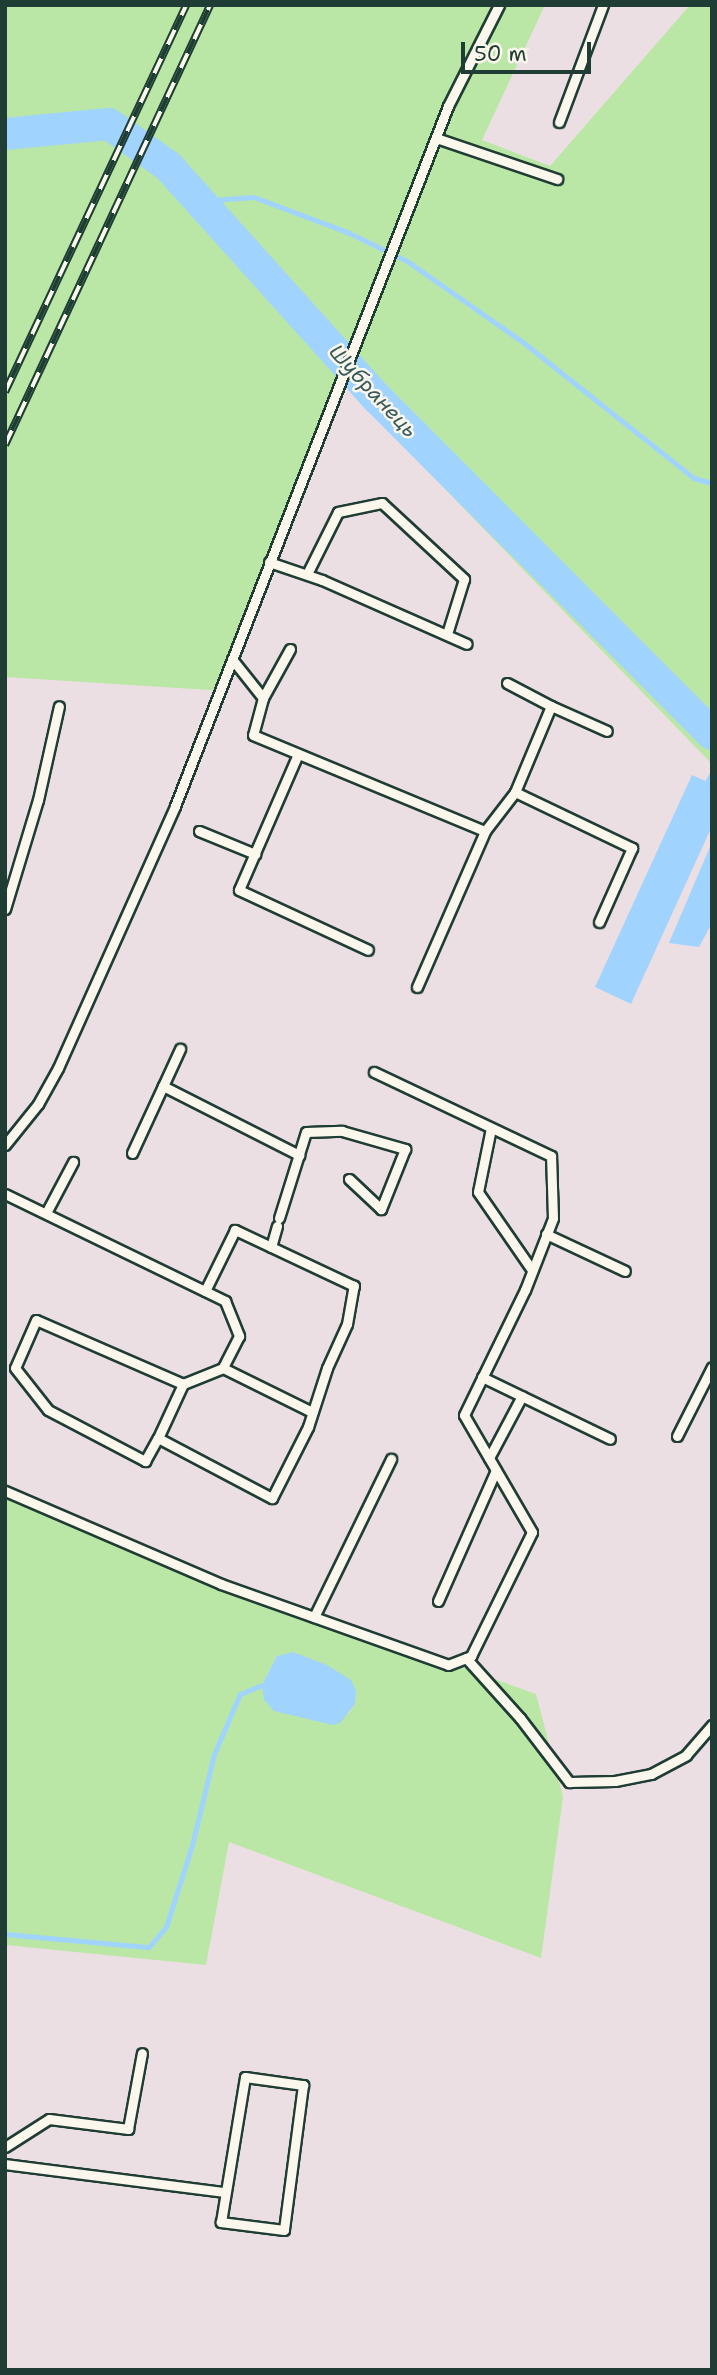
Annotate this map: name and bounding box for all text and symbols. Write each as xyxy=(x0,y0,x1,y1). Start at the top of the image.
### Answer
scale bar xyxy=(465,28,594,72)
text: 50 m xyxy=(474,40,527,68)
water label: Шубранець xyxy=(324,339,422,443)

